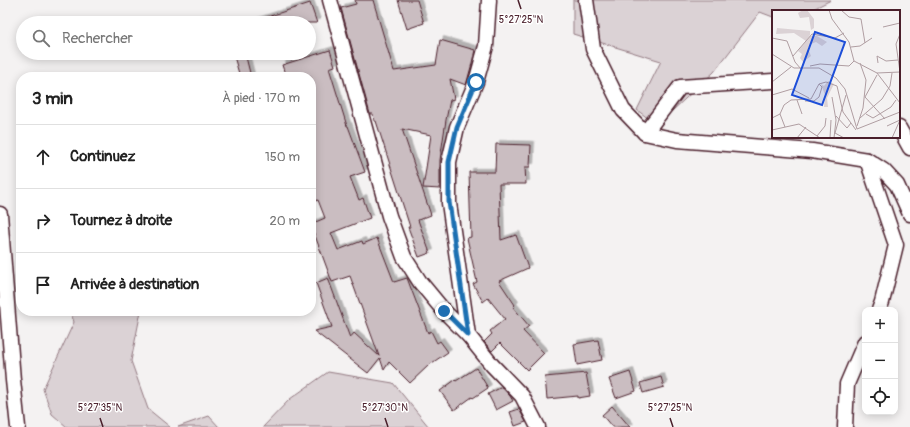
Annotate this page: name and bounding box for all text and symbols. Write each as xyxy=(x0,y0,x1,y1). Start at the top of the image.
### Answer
inset map xyxy=(772,10,900,138)
text: 5°27'25"N xyxy=(499,14,543,26)
search box xyxy=(16,16,316,60)
icon: search xyxy=(30,27,52,49)
text: Rechercher xyxy=(62,29,133,48)
route start xyxy=(467,73,485,91)
text: 3 min xyxy=(32,88,73,109)
text: À pied · 170 m xyxy=(222,90,300,106)
icon: ahead xyxy=(32,146,54,168)
text: Continuez xyxy=(70,147,135,166)
text: 150 m xyxy=(265,149,300,165)
icon: right xyxy=(32,210,54,232)
text: Tournez à droite xyxy=(70,211,172,230)
text: 20 m xyxy=(269,213,300,229)
icon: arrive xyxy=(32,274,54,296)
text: Arrivée à destination xyxy=(70,275,199,294)
route end xyxy=(435,302,453,320)
map controls xyxy=(862,307,898,415)
button: + xyxy=(862,307,898,343)
button: − xyxy=(862,343,898,379)
button: locate xyxy=(862,379,898,415)
text: 5°27'35"N xyxy=(78,402,122,414)
text: 5°27'30"N xyxy=(362,402,408,414)
text: 5°27'25"N xyxy=(648,402,692,414)

